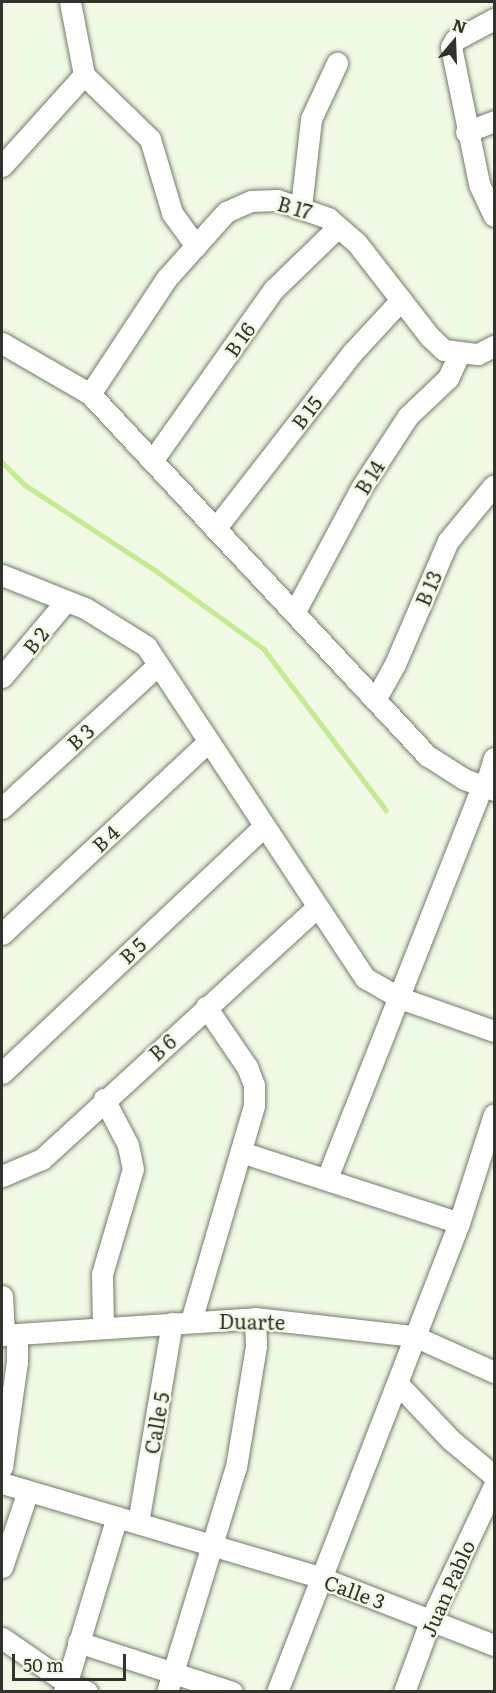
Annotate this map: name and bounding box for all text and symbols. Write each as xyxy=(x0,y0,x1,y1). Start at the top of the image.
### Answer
text: N xyxy=(450,11,470,39)
north arrow xyxy=(424,12,484,72)
street label: B 17 xyxy=(275,191,315,223)
street label: B 16 xyxy=(219,317,259,361)
street label: B 15 xyxy=(286,391,326,433)
street label: B 14 xyxy=(349,456,389,498)
street label: B 13 xyxy=(410,567,446,609)
street label: B 2 xyxy=(17,622,53,658)
street label: B 3 xyxy=(62,718,98,754)
street label: B 4 xyxy=(86,820,124,856)
street label: B 5 xyxy=(114,932,150,968)
street label: B 6 xyxy=(144,1029,180,1065)
street label: Duarte xyxy=(219,1308,285,1334)
street label: Calle 5 xyxy=(139,1390,173,1456)
street label: Juan Pablo xyxy=(415,1536,479,1640)
street label: Calle 3 xyxy=(321,1569,389,1613)
scale bar xyxy=(15,1642,129,1680)
text: 50 m xyxy=(23,1651,64,1678)

